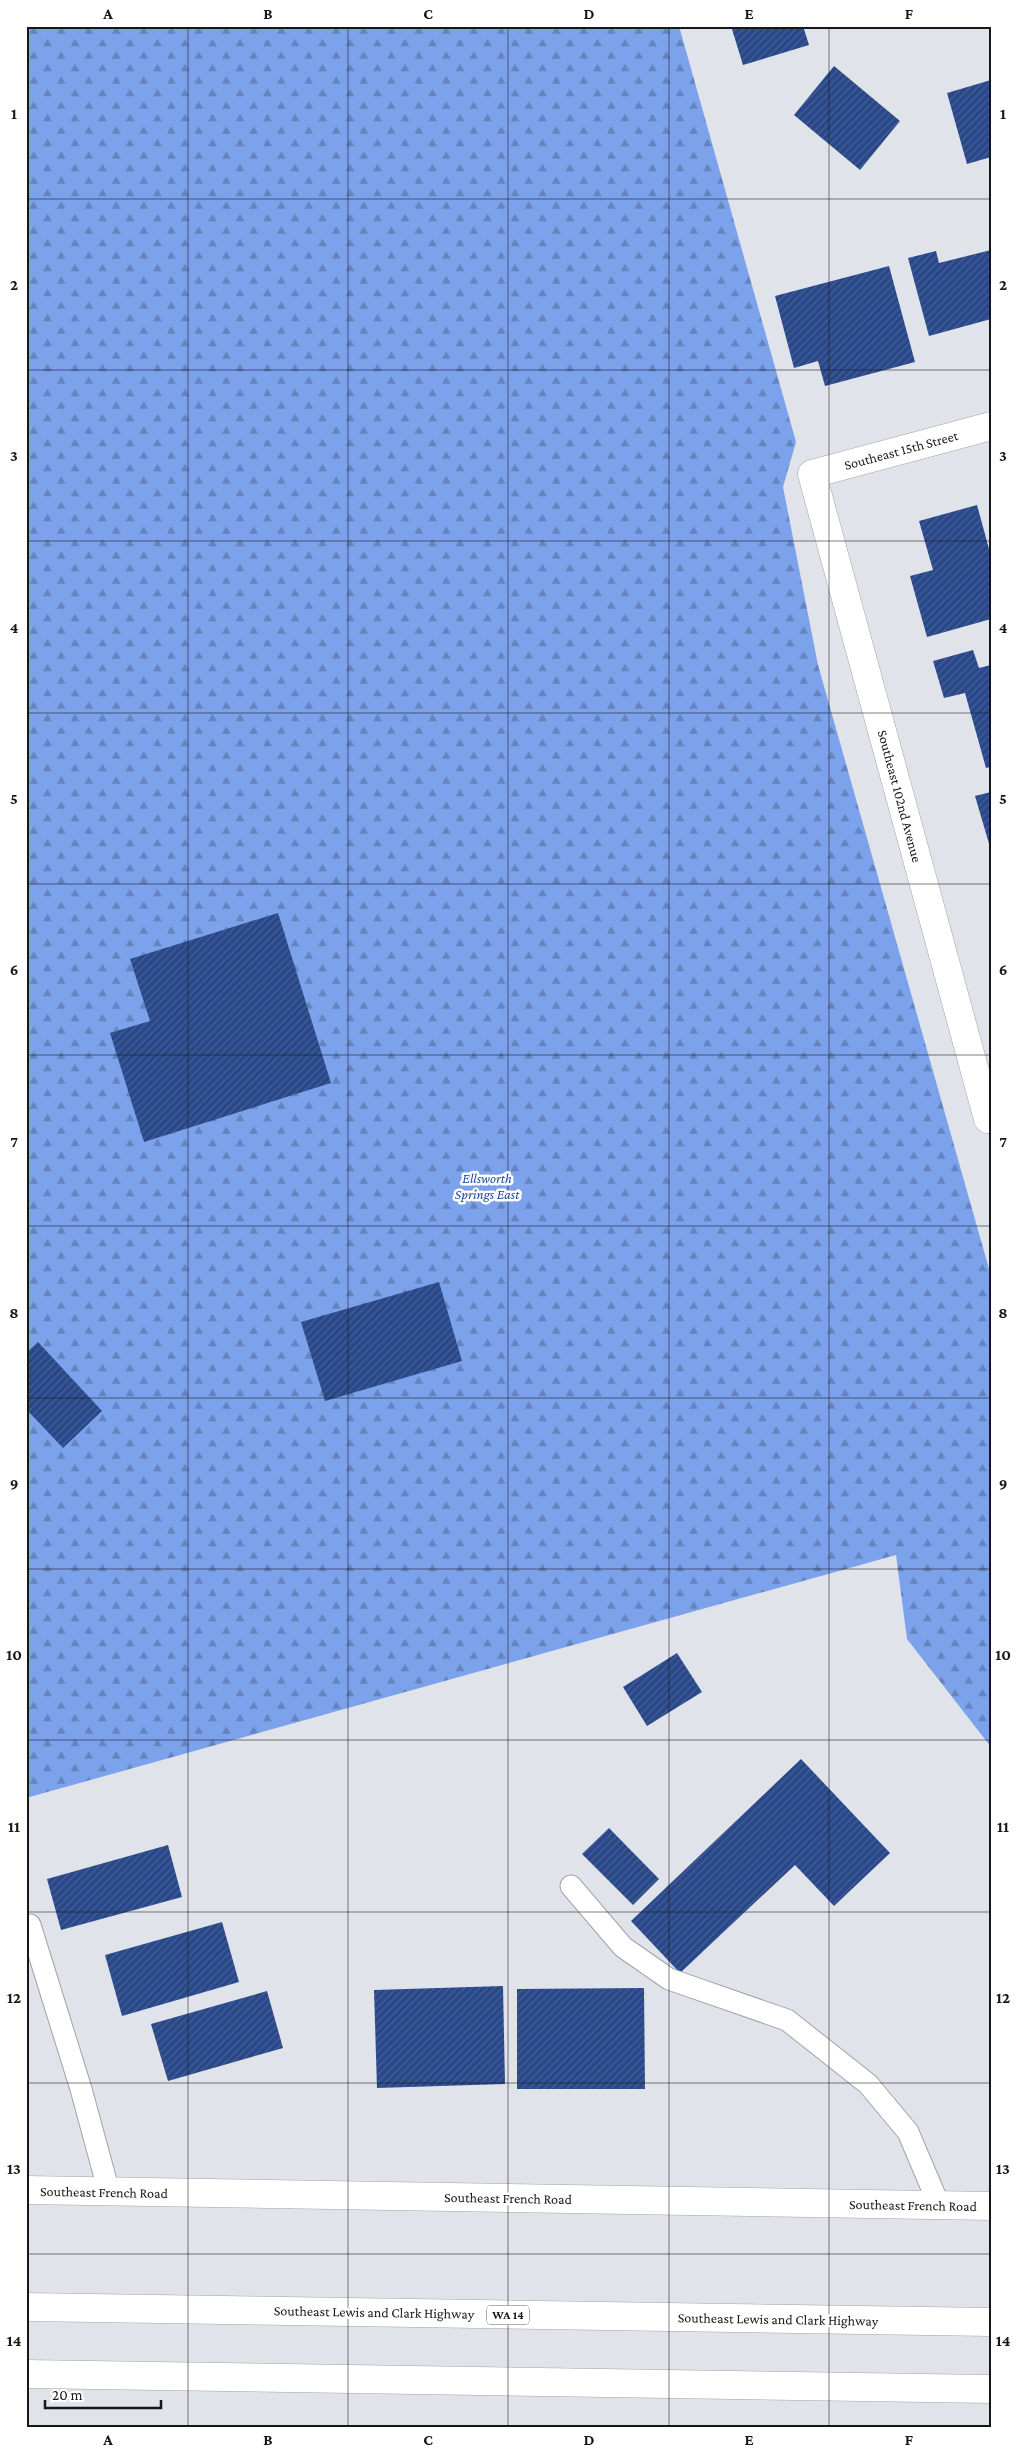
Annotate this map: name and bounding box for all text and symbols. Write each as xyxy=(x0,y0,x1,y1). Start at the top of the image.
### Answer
text: A xyxy=(102,5,113,22)
text: B xyxy=(263,5,273,22)
text: C xyxy=(423,5,433,22)
text: D xyxy=(583,5,595,22)
text: E xyxy=(744,5,754,22)
text: F xyxy=(905,5,914,22)
text: 1 xyxy=(11,105,17,122)
text: 1 xyxy=(1000,105,1006,122)
text: 2 xyxy=(10,276,18,293)
text: 2 xyxy=(999,276,1007,293)
street label: Southeast 15th Street xyxy=(842,427,960,473)
text: 3 xyxy=(10,447,18,464)
text: 3 xyxy=(999,447,1007,464)
text: 4 xyxy=(10,619,19,636)
text: 4 xyxy=(999,619,1008,636)
street label: Southeast 102nd Avenue xyxy=(875,728,925,864)
text: 5 xyxy=(10,790,18,807)
text: 5 xyxy=(999,790,1007,807)
text: 6 xyxy=(10,961,18,978)
text: 6 xyxy=(999,961,1007,978)
text: 7 xyxy=(10,1133,18,1150)
text: 7 xyxy=(999,1133,1007,1150)
park label: Ellsworth Springs East xyxy=(455,1170,520,1202)
text: 8 xyxy=(9,1304,19,1321)
text: 8 xyxy=(998,1304,1008,1321)
text: 9 xyxy=(10,1475,18,1492)
text: 9 xyxy=(999,1475,1007,1492)
text: 10 xyxy=(6,1646,22,1663)
text: 10 xyxy=(995,1646,1011,1663)
text: 11 xyxy=(8,1818,20,1835)
text: 11 xyxy=(997,1818,1009,1835)
text: 12 xyxy=(7,1989,21,2006)
text: 12 xyxy=(996,1989,1010,2006)
text: 13 xyxy=(7,2160,21,2177)
text: 13 xyxy=(996,2160,1010,2177)
street label: Southeast French Road xyxy=(40,2183,169,2201)
street label: Southeast French Road xyxy=(444,2189,573,2207)
street label: Southeast French Road xyxy=(849,2196,978,2214)
street label: Southeast Lewis and Clark Highway xyxy=(274,2302,475,2322)
road number: WA 14 xyxy=(487,2306,529,2324)
street label: Southeast Lewis and Clark Highway xyxy=(678,2309,879,2329)
text: 14 xyxy=(7,2332,22,2349)
text: 14 xyxy=(996,2332,1011,2349)
scale bar xyxy=(45,2378,161,2410)
text: 20 m xyxy=(52,2387,83,2403)
text: A xyxy=(102,2431,113,2448)
text: B xyxy=(263,2431,273,2448)
text: C xyxy=(423,2431,433,2448)
text: D xyxy=(583,2431,595,2448)
text: E xyxy=(744,2431,754,2448)
text: F xyxy=(905,2431,914,2448)

